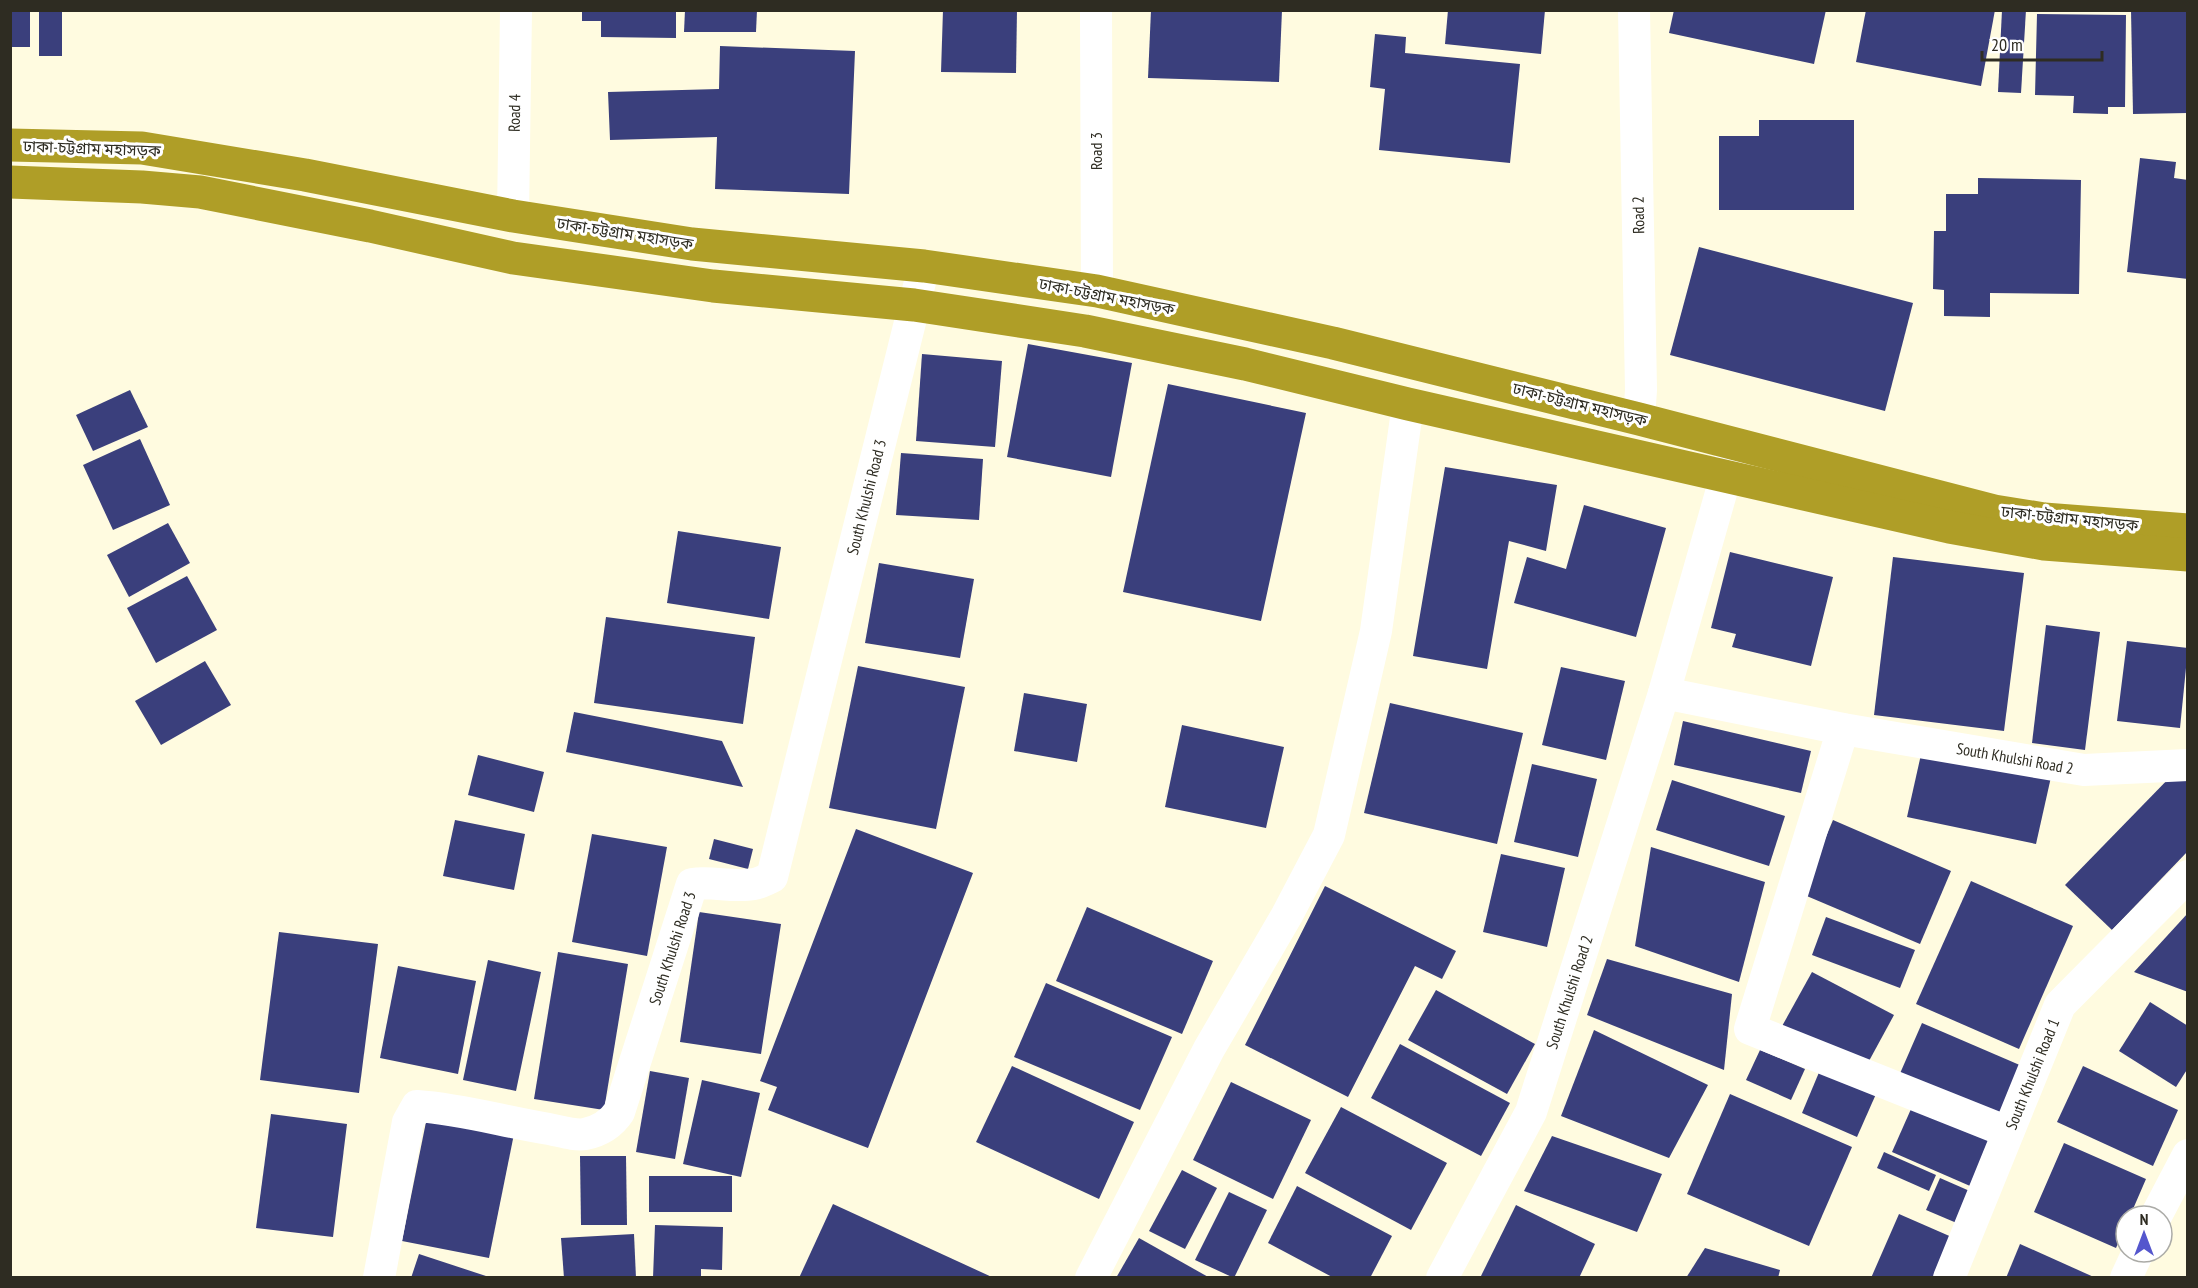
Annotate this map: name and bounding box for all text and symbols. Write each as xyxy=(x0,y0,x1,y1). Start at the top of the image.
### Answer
scale bar xyxy=(1982,24,2102,62)
text: 20 m xyxy=(1991,33,2023,56)
street label: Road 4 xyxy=(504,94,524,132)
street label: Road 3 xyxy=(1086,132,1106,170)
street label: ঢাকা-চট্টগ্রাম মহাসড়ক xyxy=(22,136,162,160)
street label: Road 2 xyxy=(1628,196,1648,234)
street label: ঢাকা-চট্টগ্রাম মহাসড়ক xyxy=(554,212,696,254)
street label: ঢাকা-চট্টগ্রাম মহাসড়ক xyxy=(1036,273,1178,319)
street label: ঢাকা-চট্টগ্রাম মহাসড়ক xyxy=(1510,377,1650,431)
street label: South Khulshi Road 3 xyxy=(842,437,890,557)
street label: ঢাকা-চট্টগ্রাম মহাসড়ক xyxy=(1999,501,2141,535)
street label: South Khulshi Road 2 xyxy=(1955,738,2075,778)
street label: South Khulshi Road 3 xyxy=(644,889,700,1007)
street label: South Khulshi Road 2 xyxy=(1541,933,1597,1051)
street label: South Khulshi Road 1 xyxy=(2001,1015,2063,1133)
north arrow xyxy=(2114,1204,2174,1264)
text: N xyxy=(2140,1209,2148,1229)

